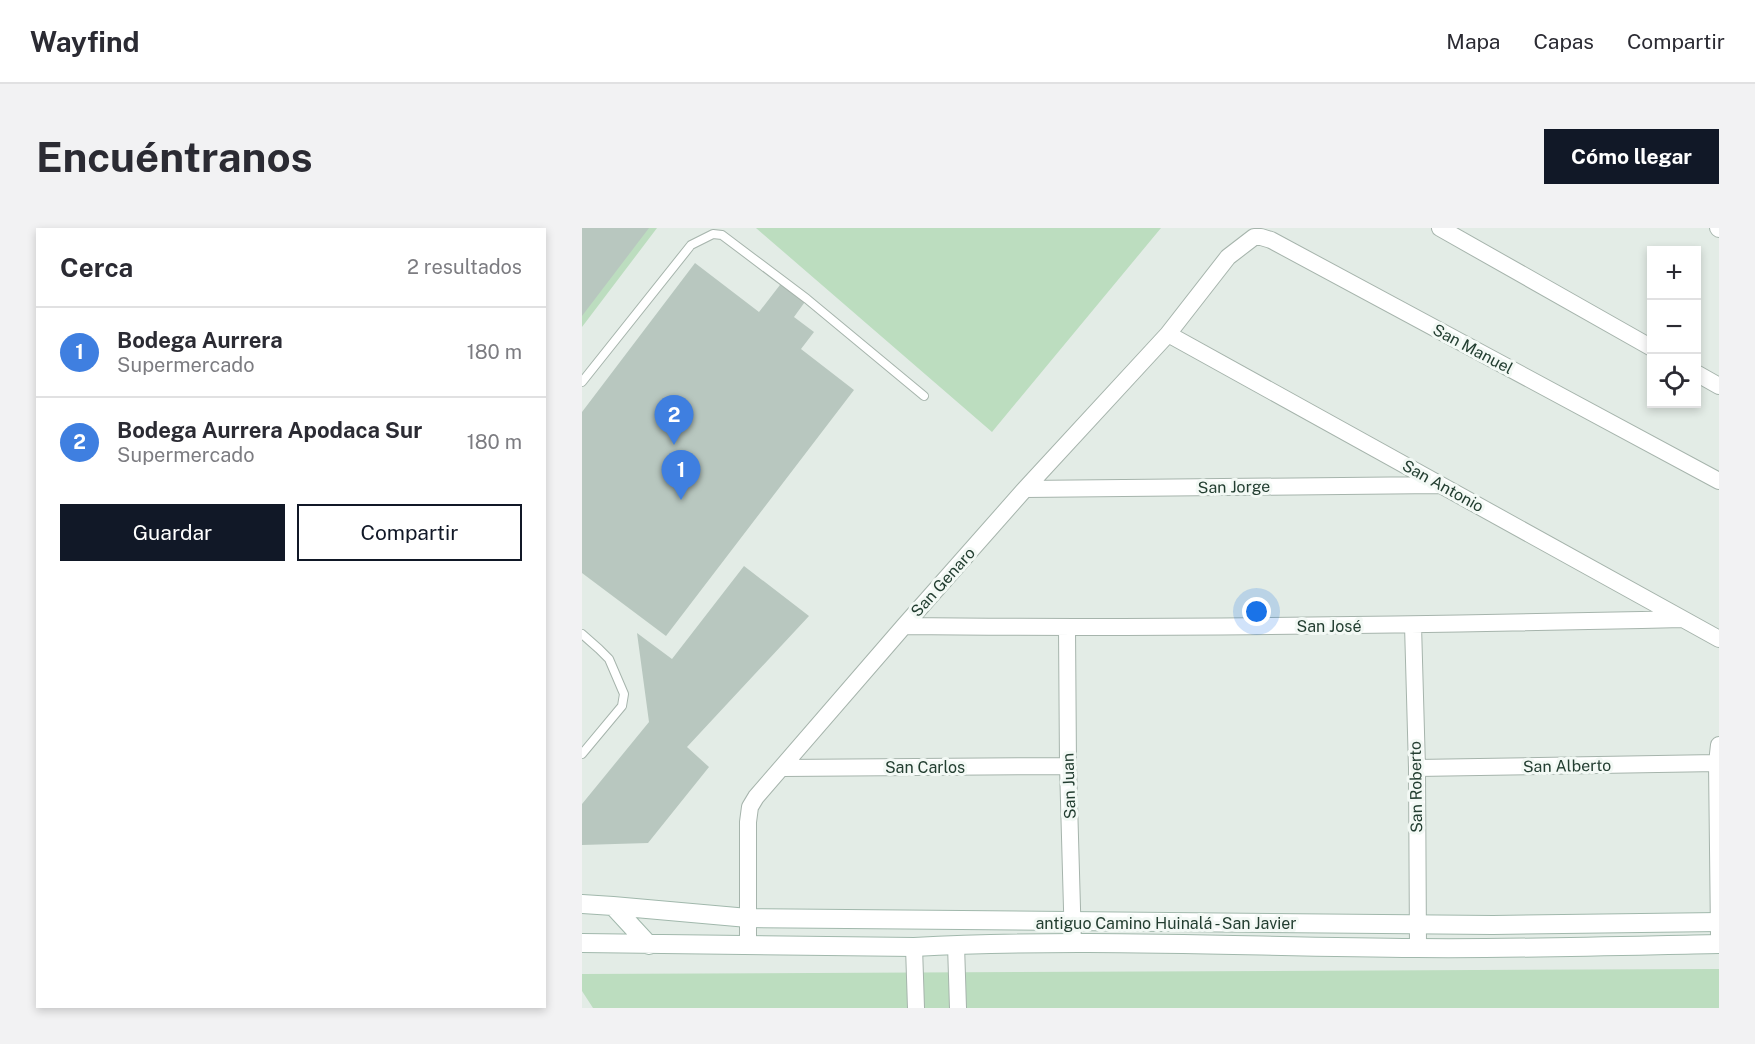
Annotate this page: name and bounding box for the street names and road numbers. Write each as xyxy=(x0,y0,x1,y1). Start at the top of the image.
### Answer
street label: San Manuel xyxy=(1430,320,1516,378)
street label: San Antonio xyxy=(1399,456,1487,516)
street label: San Jorge xyxy=(1198,477,1270,497)
street label: San Genaro xyxy=(907,543,979,621)
street label: San José xyxy=(1296,617,1362,636)
street label: San Roberto xyxy=(1406,741,1426,833)
street label: San Juan xyxy=(1058,753,1080,819)
street label: San Alberto xyxy=(1523,756,1611,776)
street label: San Carlos xyxy=(885,758,965,777)
street label: antiguo Camino Huinalá - San Javier xyxy=(1035,914,1297,933)

